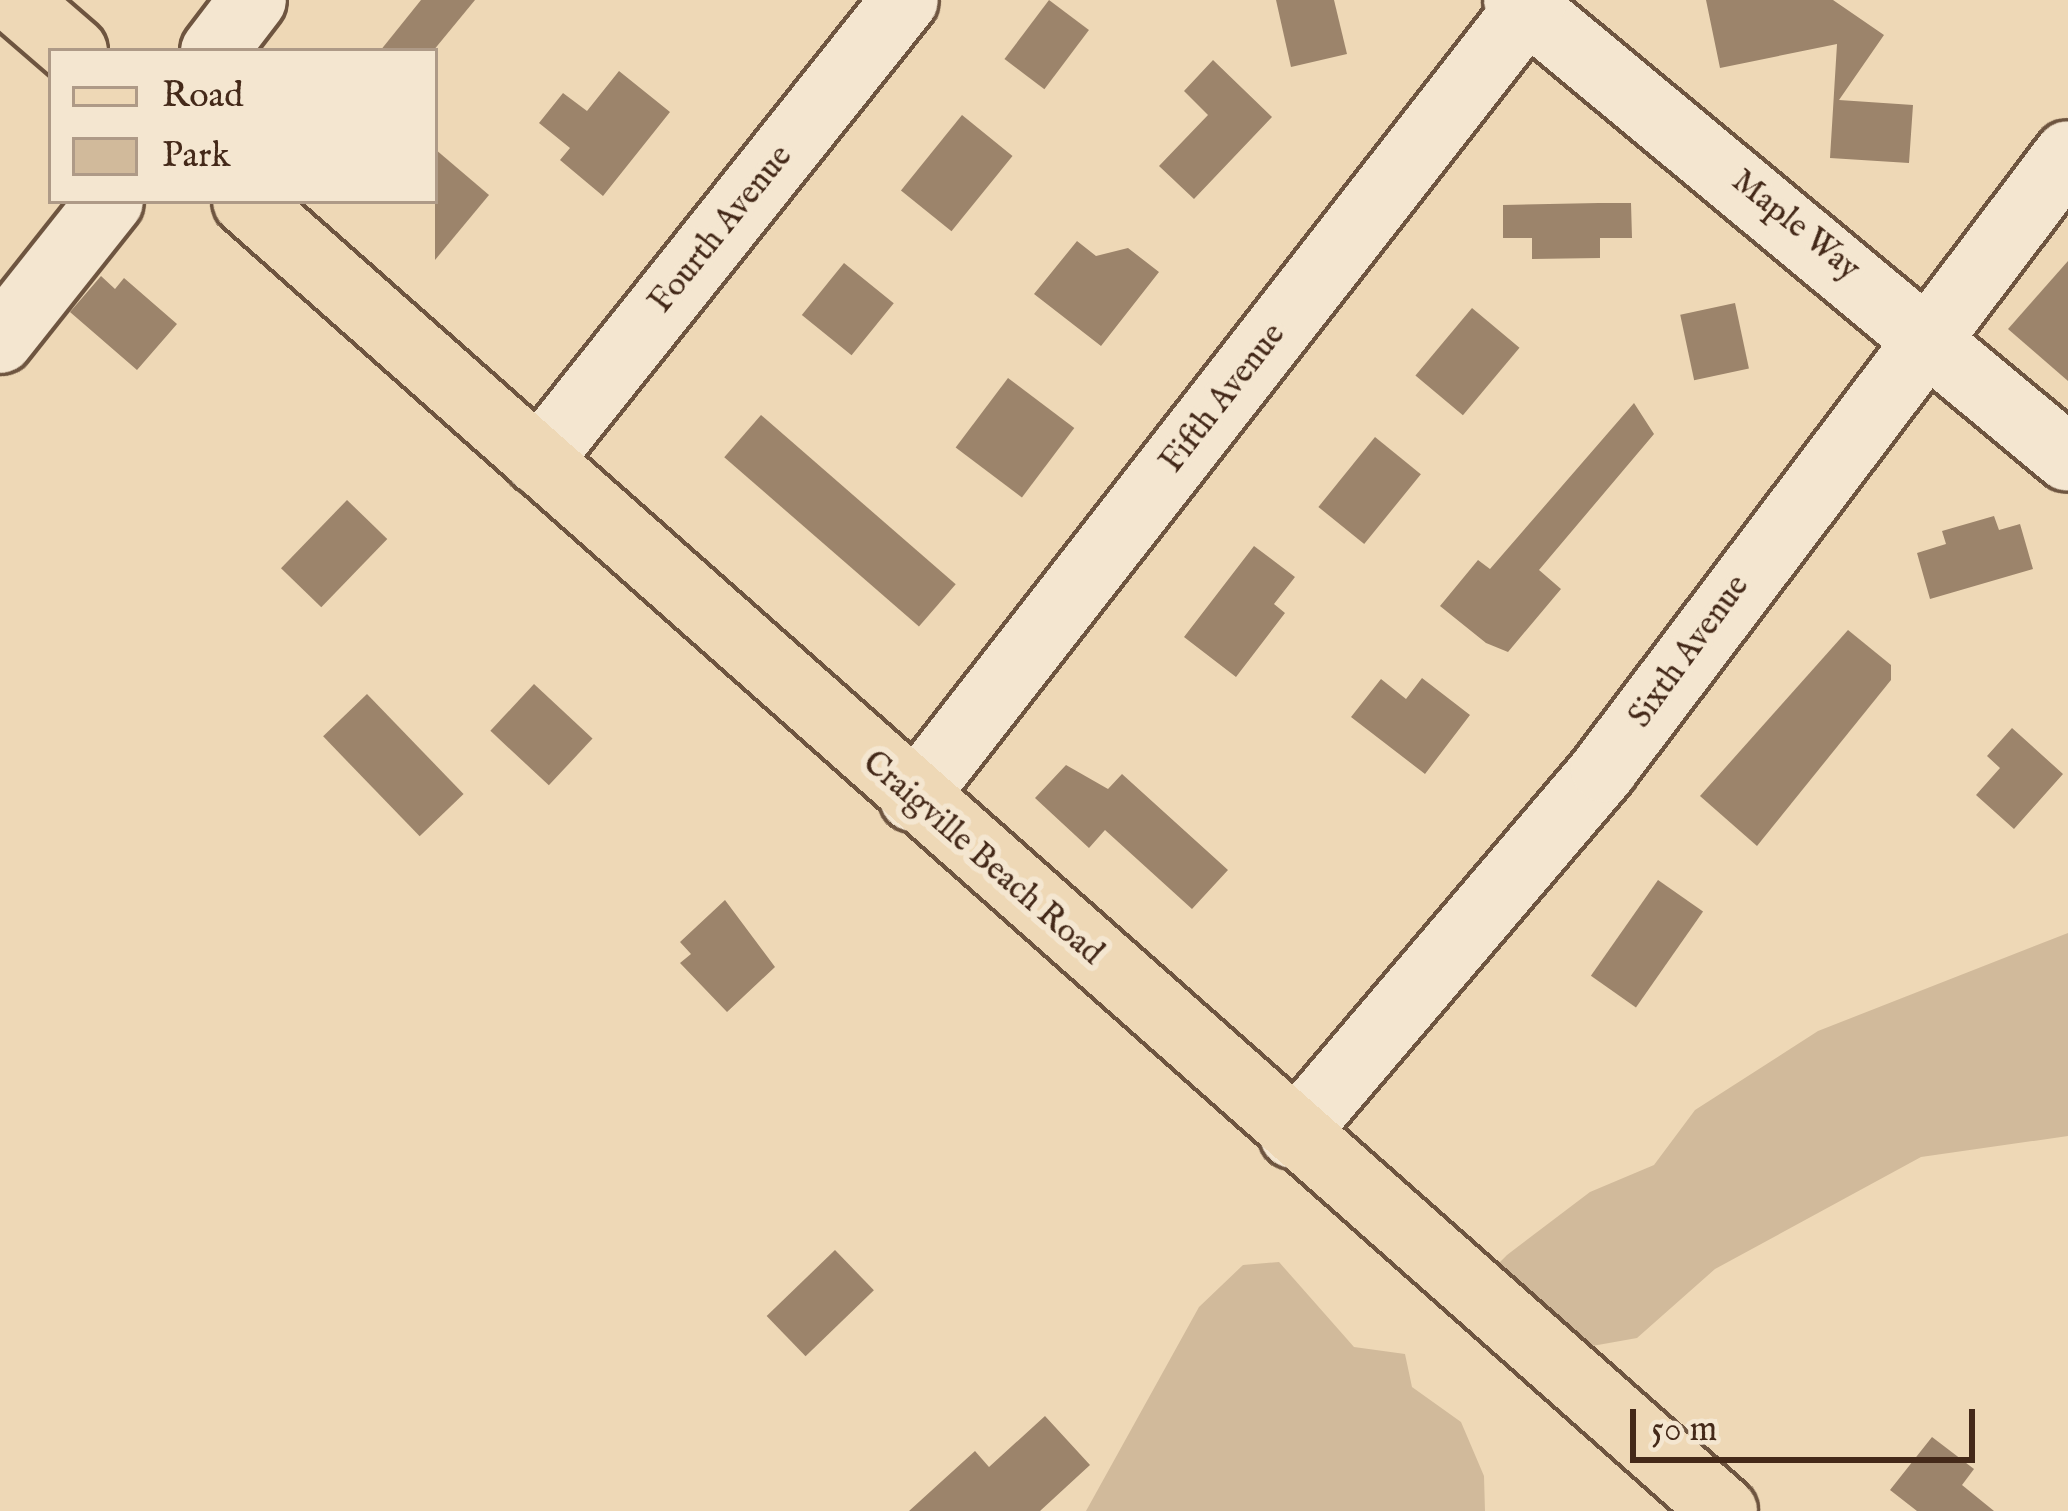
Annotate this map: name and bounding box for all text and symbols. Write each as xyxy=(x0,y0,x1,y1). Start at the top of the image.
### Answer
legend xyxy=(48,48,438,204)
text: Road xyxy=(162,73,243,119)
text: Park xyxy=(162,133,230,179)
street label: Fourth Avenue xyxy=(642,138,802,322)
street label: Maple Way xyxy=(1723,162,1867,290)
street label: Fifth Avenue xyxy=(1153,316,1295,482)
street label: Sixth Avenue xyxy=(1621,568,1759,736)
street label: Craigville Beach Road xyxy=(854,744,1110,974)
scale bar xyxy=(1636,1385,1981,1459)
text: 50 m xyxy=(1651,1407,1717,1453)

